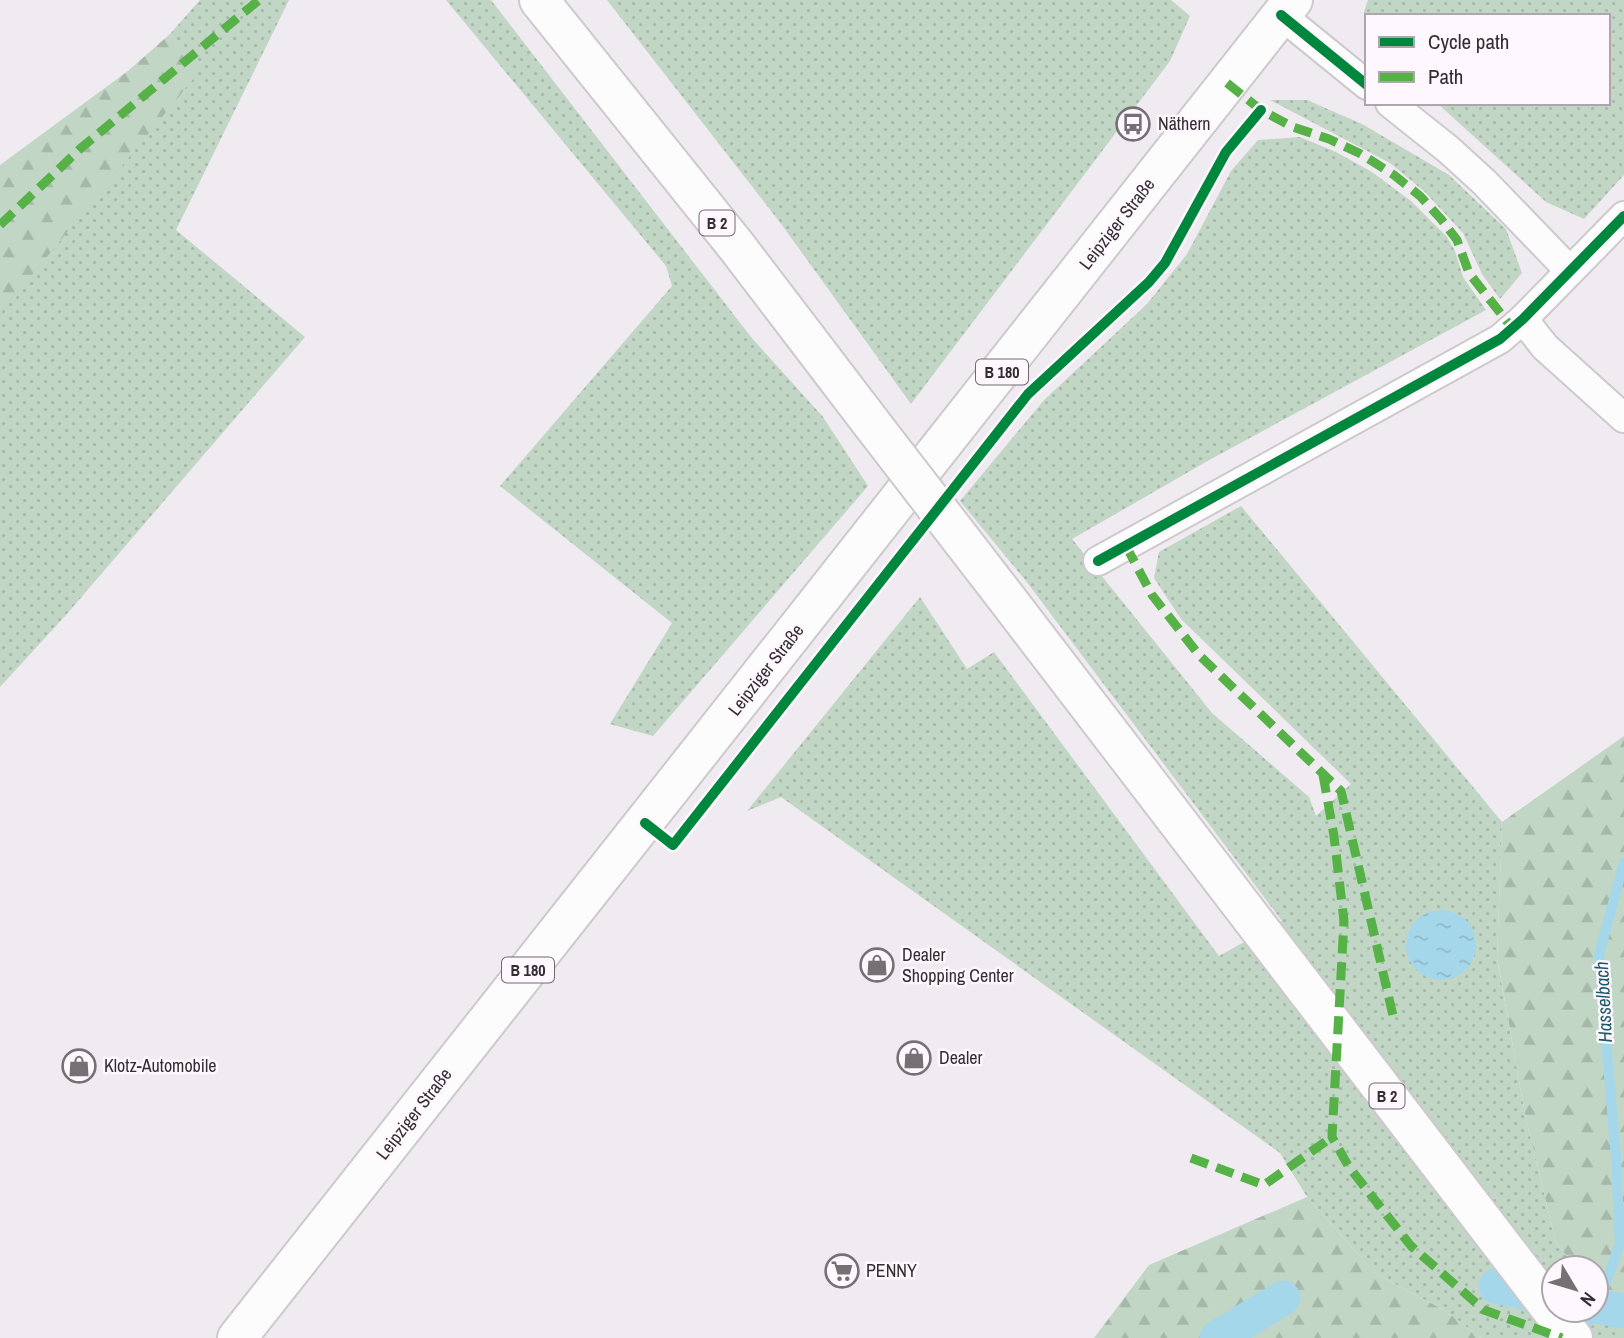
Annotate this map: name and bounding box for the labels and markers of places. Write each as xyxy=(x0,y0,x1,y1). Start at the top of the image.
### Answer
bus stop icon: Näthern xyxy=(1114,105,1152,143)
place label: Näthern xyxy=(1158,111,1211,136)
place label: Dealer Shopping Center xyxy=(902,942,1014,988)
shop icon: Dealer Shopping Center xyxy=(858,946,896,984)
shop icon: Dealer xyxy=(895,1039,933,1077)
place label: Dealer xyxy=(939,1045,983,1070)
shop icon: Klotz-Automobile xyxy=(60,1047,98,1085)
place label: Klotz-Automobile xyxy=(104,1053,216,1078)
supermarket icon: PENNY xyxy=(823,1252,861,1290)
place label: PENNY xyxy=(866,1258,917,1283)

